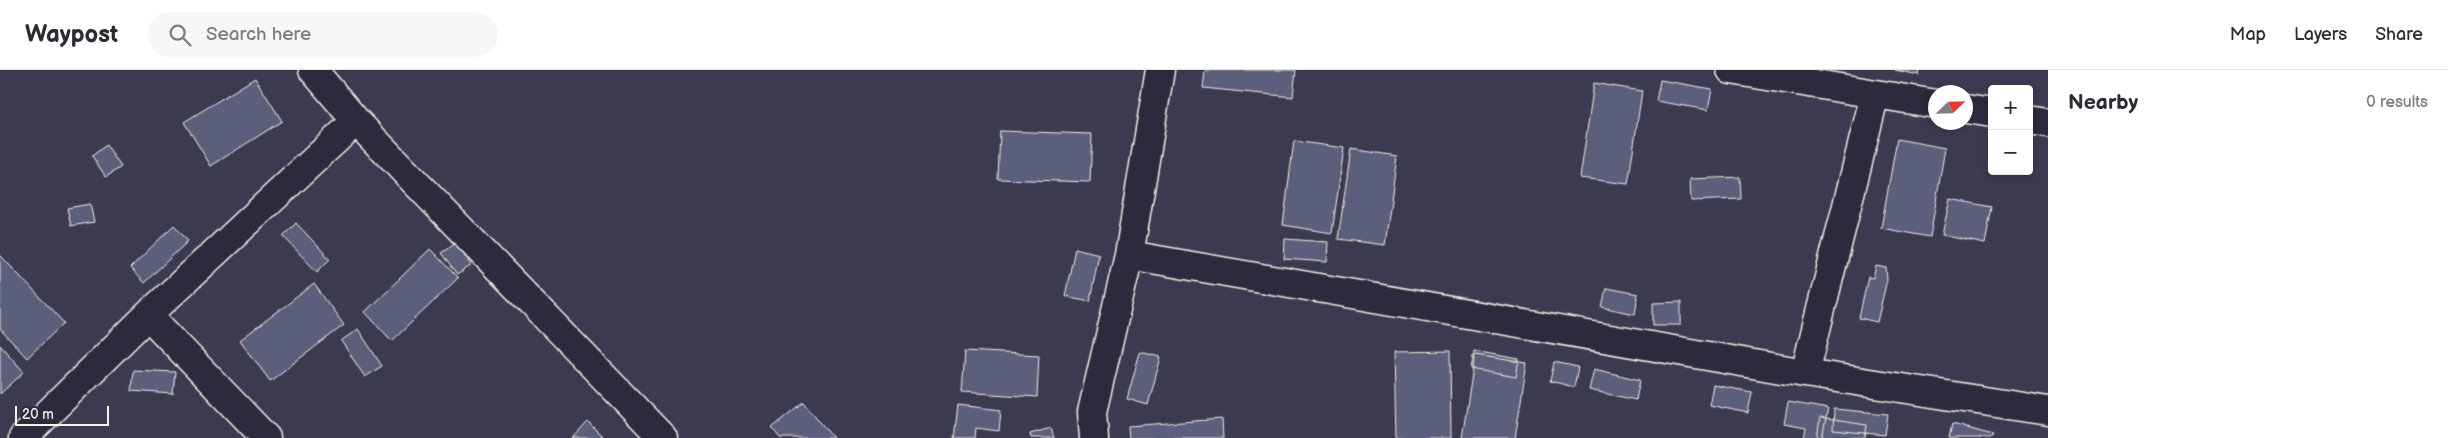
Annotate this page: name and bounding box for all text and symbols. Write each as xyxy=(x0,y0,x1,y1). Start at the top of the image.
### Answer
search box xyxy=(148,12,498,57)
text: Waypost xyxy=(25,20,118,49)
icon: search xyxy=(166,21,194,49)
text: Search here xyxy=(206,23,311,46)
text: Map xyxy=(2230,24,2266,45)
text: Layers xyxy=(2294,24,2347,45)
text: Share xyxy=(2375,24,2423,45)
north arrow xyxy=(1928,85,1973,130)
map controls xyxy=(1988,85,2033,175)
button: + xyxy=(1988,85,2033,130)
text: Nearby xyxy=(2068,90,2138,115)
text: 0 results xyxy=(2366,93,2428,112)
button: − xyxy=(1988,130,2033,175)
scale bar xyxy=(15,403,109,426)
text: 20 m xyxy=(22,406,54,423)

